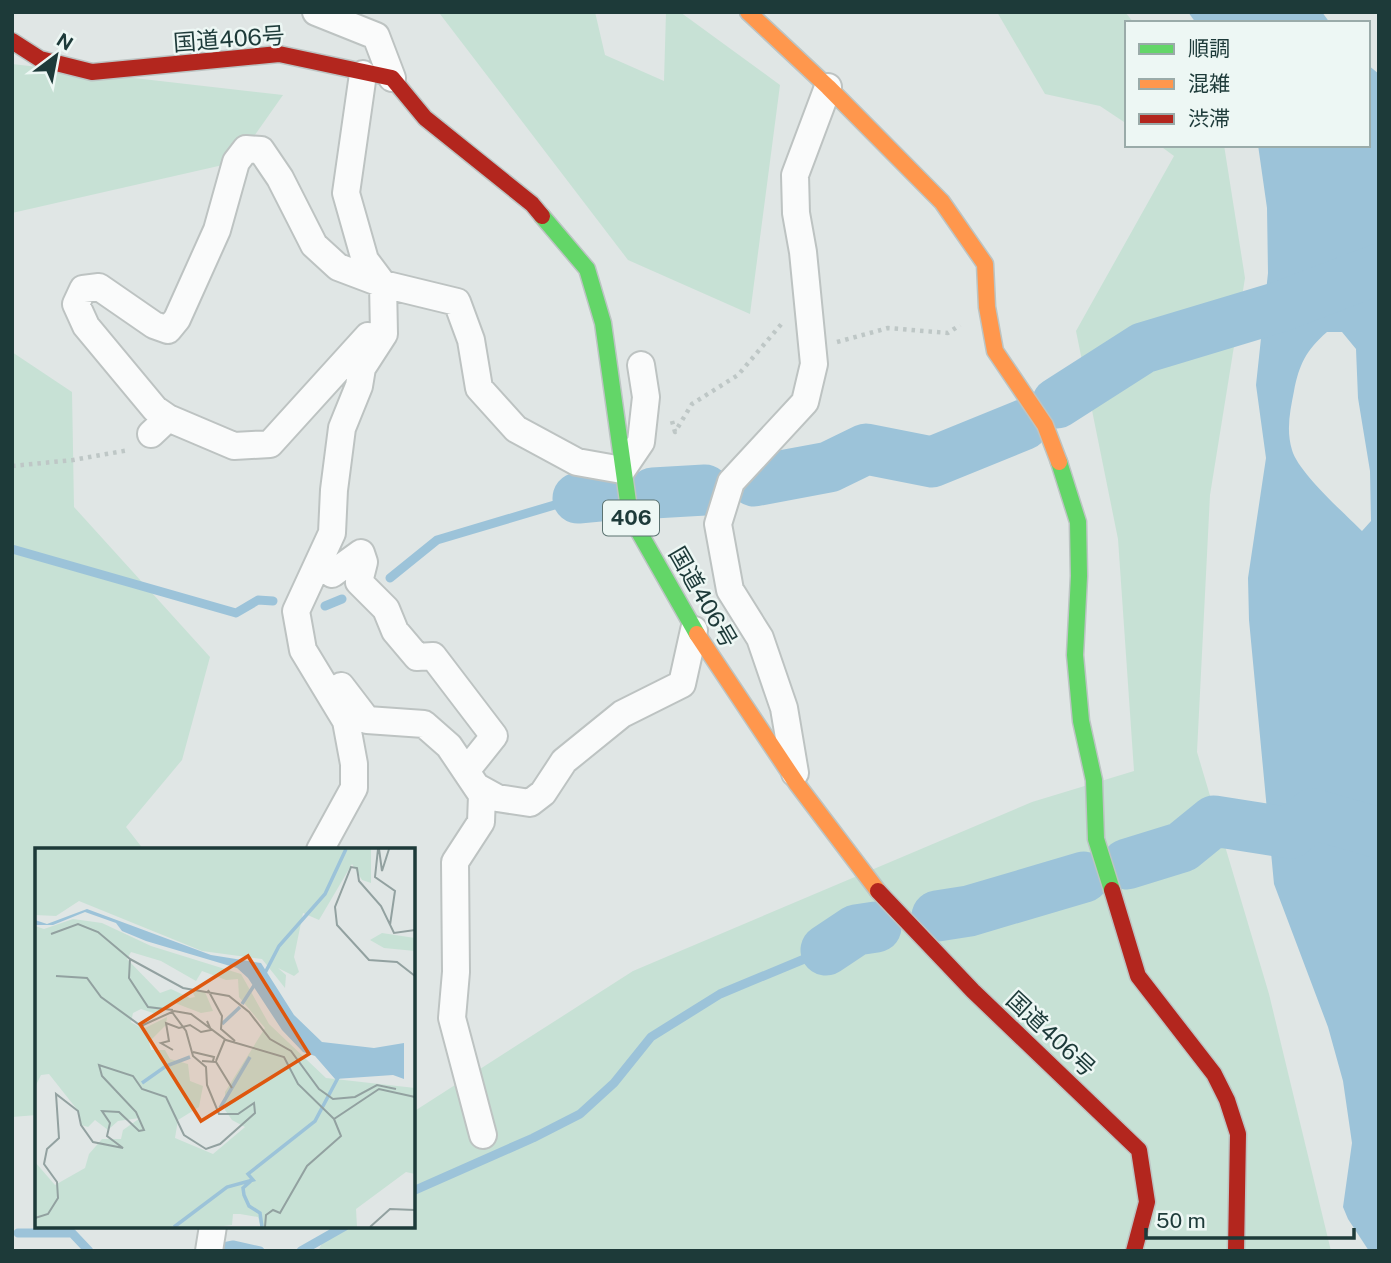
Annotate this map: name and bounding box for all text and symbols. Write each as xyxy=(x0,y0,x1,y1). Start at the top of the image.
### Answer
north arrow xyxy=(21,21,91,91)
street label: 国道406号 xyxy=(172,21,286,56)
legend xyxy=(1125,21,1370,147)
text: N xyxy=(53,28,77,55)
text: 順調 xyxy=(1188,36,1230,61)
text: 混雑 xyxy=(1188,71,1230,96)
text: 渋滞 xyxy=(1188,106,1230,131)
road number: 406 xyxy=(603,500,659,536)
street label: 国道406号 xyxy=(664,542,743,652)
inset map xyxy=(35,848,415,1228)
street label: 国道406号 xyxy=(1001,986,1101,1082)
scale bar xyxy=(1146,1196,1354,1240)
text: 50 m xyxy=(1156,1208,1206,1233)

